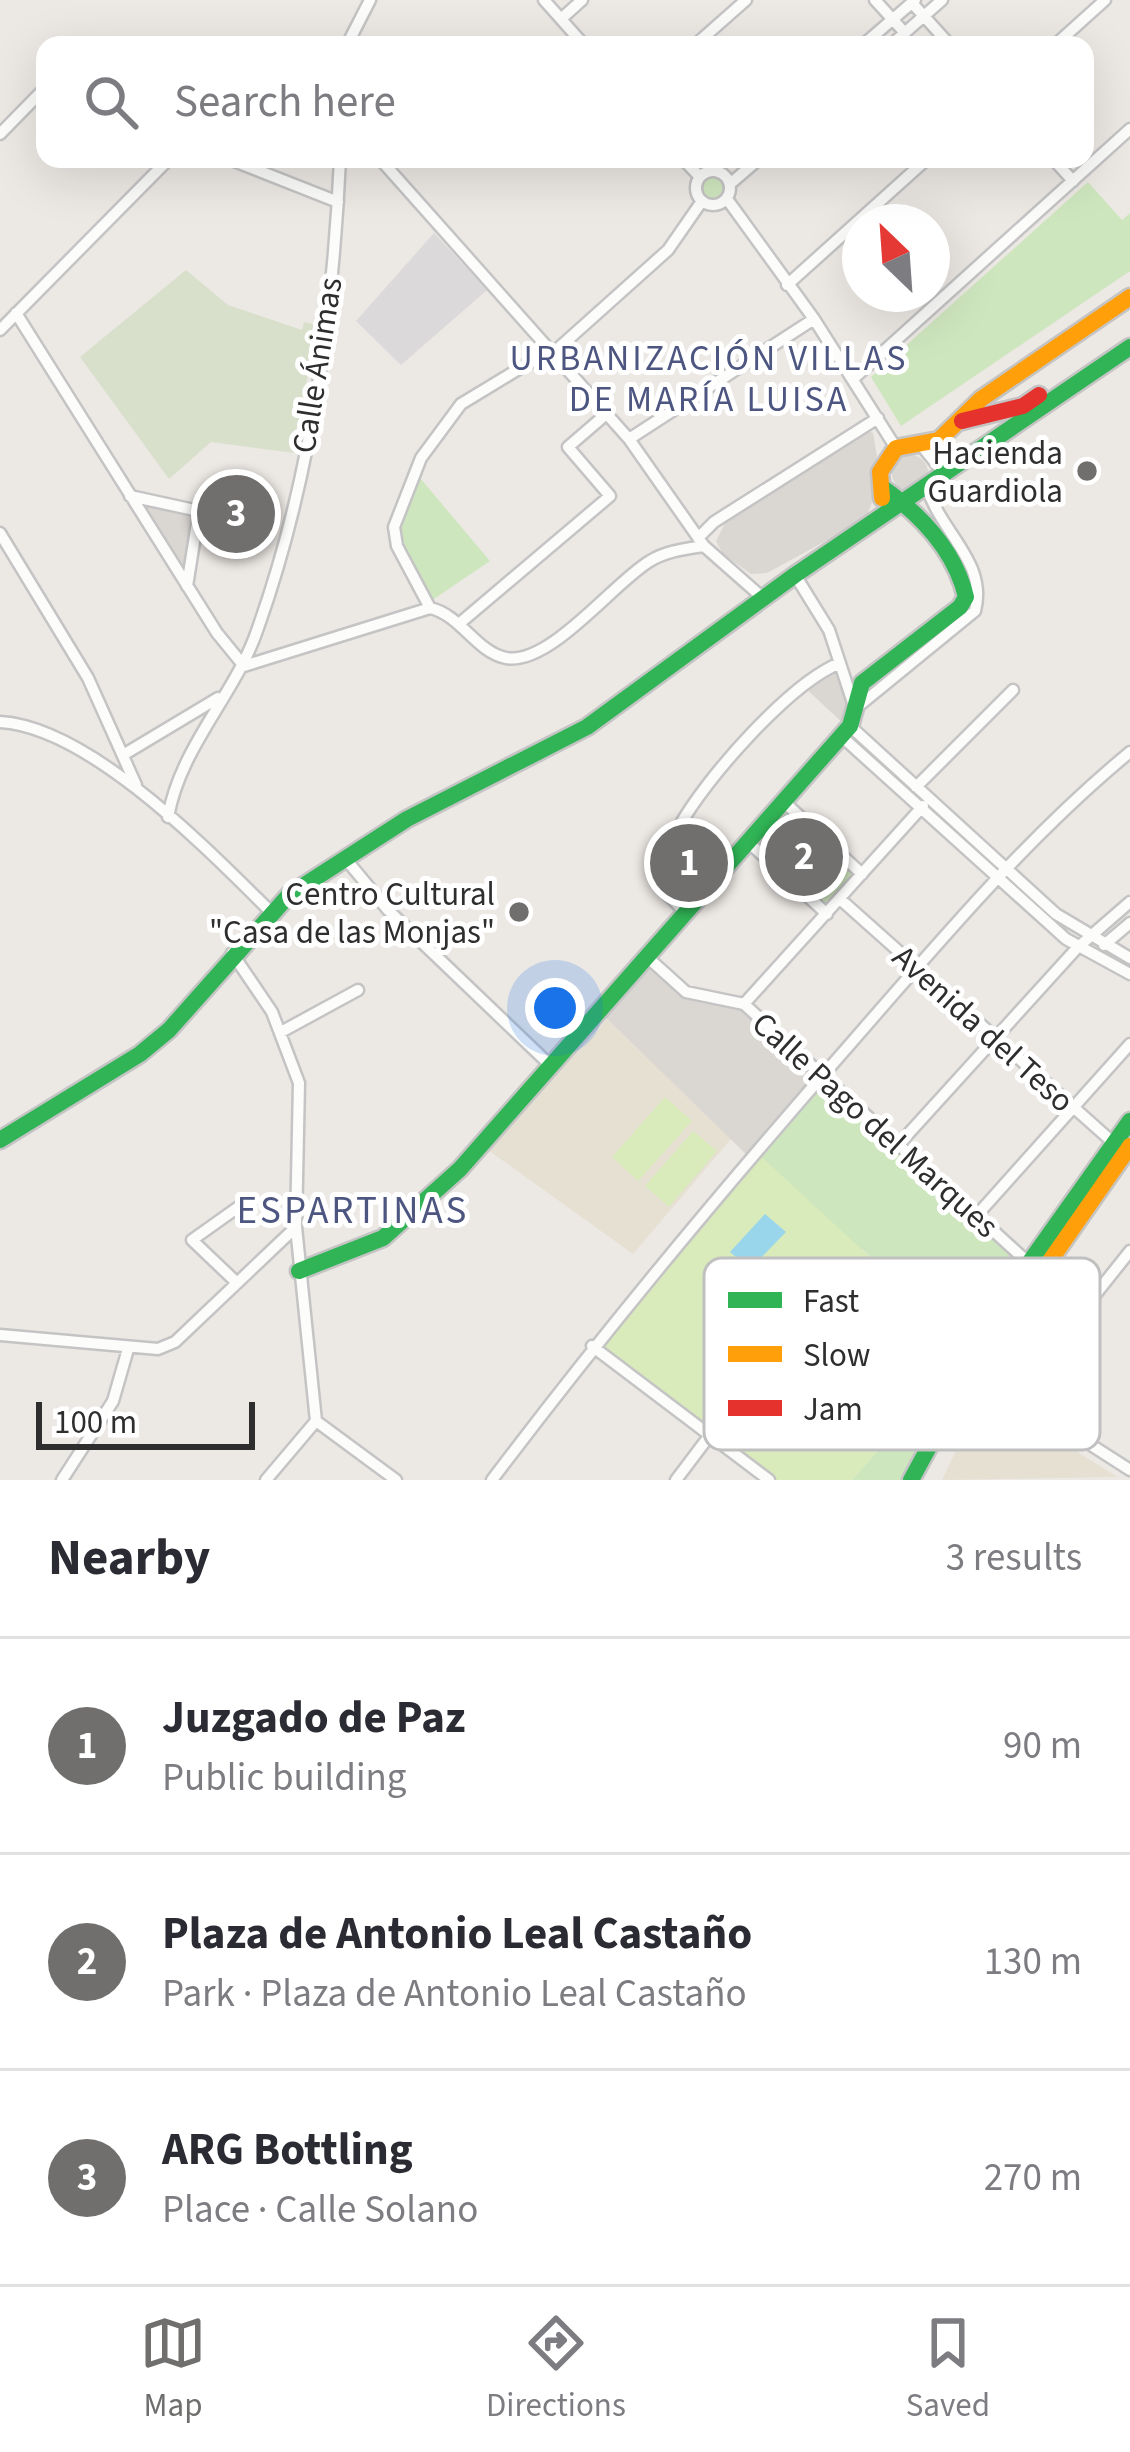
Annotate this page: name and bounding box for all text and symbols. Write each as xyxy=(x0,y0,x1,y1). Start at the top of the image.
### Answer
search box xyxy=(36,36,1094,168)
icon: search xyxy=(78,69,144,135)
text: Search here xyxy=(174,70,396,134)
north arrow xyxy=(842,204,950,312)
street label: Calle Ánimas xyxy=(280,274,355,456)
district label: URBANIZACIÓN VILLAS DE MARÍA LUISA xyxy=(510,333,908,425)
place label: Hacienda Guardiola xyxy=(928,430,1063,515)
marker: Hacienda Guardiola xyxy=(1074,458,1100,484)
pin: 3 xyxy=(197,469,275,559)
pin: 2 xyxy=(765,812,843,902)
pin: 1 xyxy=(650,818,728,908)
place label: Centro Cultural "Casa de las Monjas" xyxy=(209,871,495,956)
marker: Centro Cultural "Casa de las Monjas" xyxy=(506,899,532,925)
street label: Avenida del Teso xyxy=(882,935,1084,1124)
your location xyxy=(525,978,585,1038)
street label: Calle Pago del Marques xyxy=(741,1001,1009,1249)
district label: ESPARTINAS xyxy=(237,1183,469,1239)
legend xyxy=(704,1258,1100,1450)
text: Fast xyxy=(803,1278,859,1325)
text: Slow xyxy=(803,1332,871,1379)
text: Jam xyxy=(803,1386,863,1433)
scale bar xyxy=(36,1396,255,1449)
text: 100 m xyxy=(54,1399,137,1446)
text: Nearby xyxy=(48,1522,210,1594)
text: 3 results xyxy=(946,1530,1082,1586)
text: Juzgado de Paz xyxy=(162,1686,466,1750)
text: 1 xyxy=(77,1718,97,1774)
text: 90 m xyxy=(1003,1718,1082,1774)
text: Public building xyxy=(162,1750,407,1806)
text: Plaza de Antonio Leal Castaño xyxy=(162,1902,752,1966)
text: 2 xyxy=(77,1934,97,1990)
text: 130 m xyxy=(984,1934,1082,1990)
text: Park · Plaza de Antonio Leal Castaño xyxy=(162,1966,747,2022)
text: ARG Bottling xyxy=(162,2118,413,2182)
text: 3 xyxy=(77,2150,97,2206)
text: 270 m xyxy=(984,2150,1082,2206)
text: Place · Calle Solano xyxy=(162,2182,478,2238)
tab: Map xyxy=(140,2310,206,2429)
tab: Directions xyxy=(486,2310,626,2429)
tab: Saved xyxy=(906,2310,990,2429)

